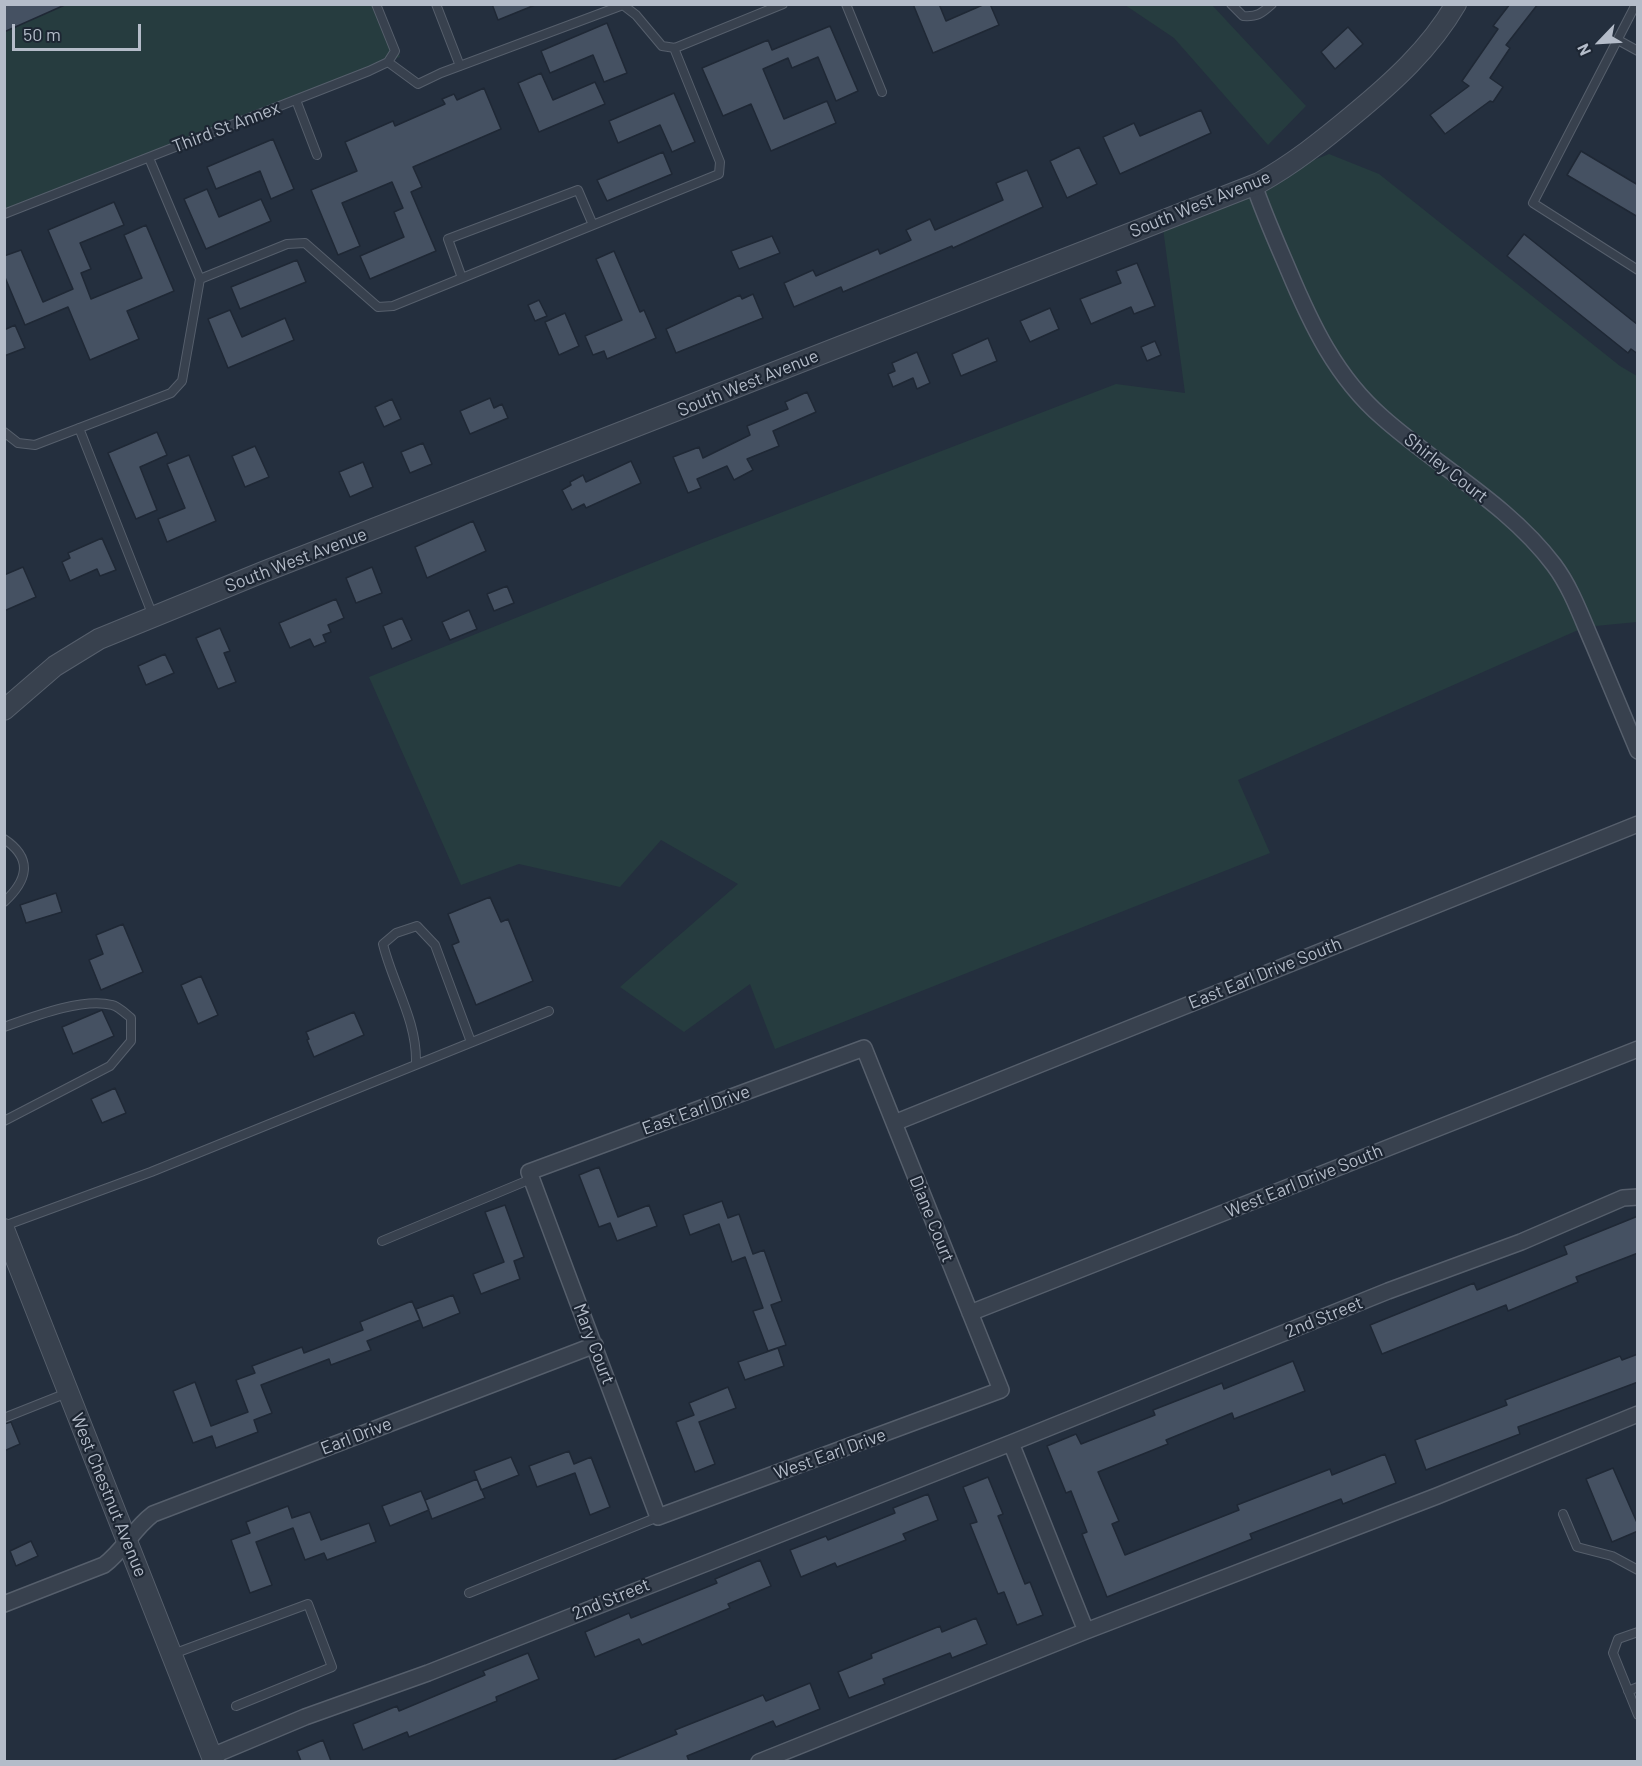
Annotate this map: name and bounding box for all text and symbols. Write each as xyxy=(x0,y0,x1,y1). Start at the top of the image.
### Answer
scale bar xyxy=(15,12,144,50)
north arrow xyxy=(1570,12,1630,72)
text: 50 m xyxy=(23,23,61,45)
text: N xyxy=(1572,41,1594,59)
street label: Third St Annex xyxy=(169,97,283,157)
street label: South West Avenue xyxy=(1126,166,1274,242)
street label: South West Avenue xyxy=(674,345,822,421)
street label: Shirley Court xyxy=(1400,429,1492,507)
street label: South West Avenue xyxy=(222,523,370,597)
street label: East Earl Drive South xyxy=(1185,932,1345,1014)
street label: East Earl Drive xyxy=(639,1080,753,1140)
street label: West Earl Drive South xyxy=(1222,1140,1386,1222)
street label: Diane Court xyxy=(905,1173,959,1265)
street label: 2nd Street xyxy=(1282,1292,1366,1342)
street label: Mary Court xyxy=(569,1301,619,1387)
street label: West Chestnut Avenue xyxy=(66,1410,152,1580)
street label: Earl Drive xyxy=(317,1413,395,1459)
street label: West Earl Drive xyxy=(771,1424,889,1484)
street label: 2nd Street xyxy=(569,1574,653,1624)

